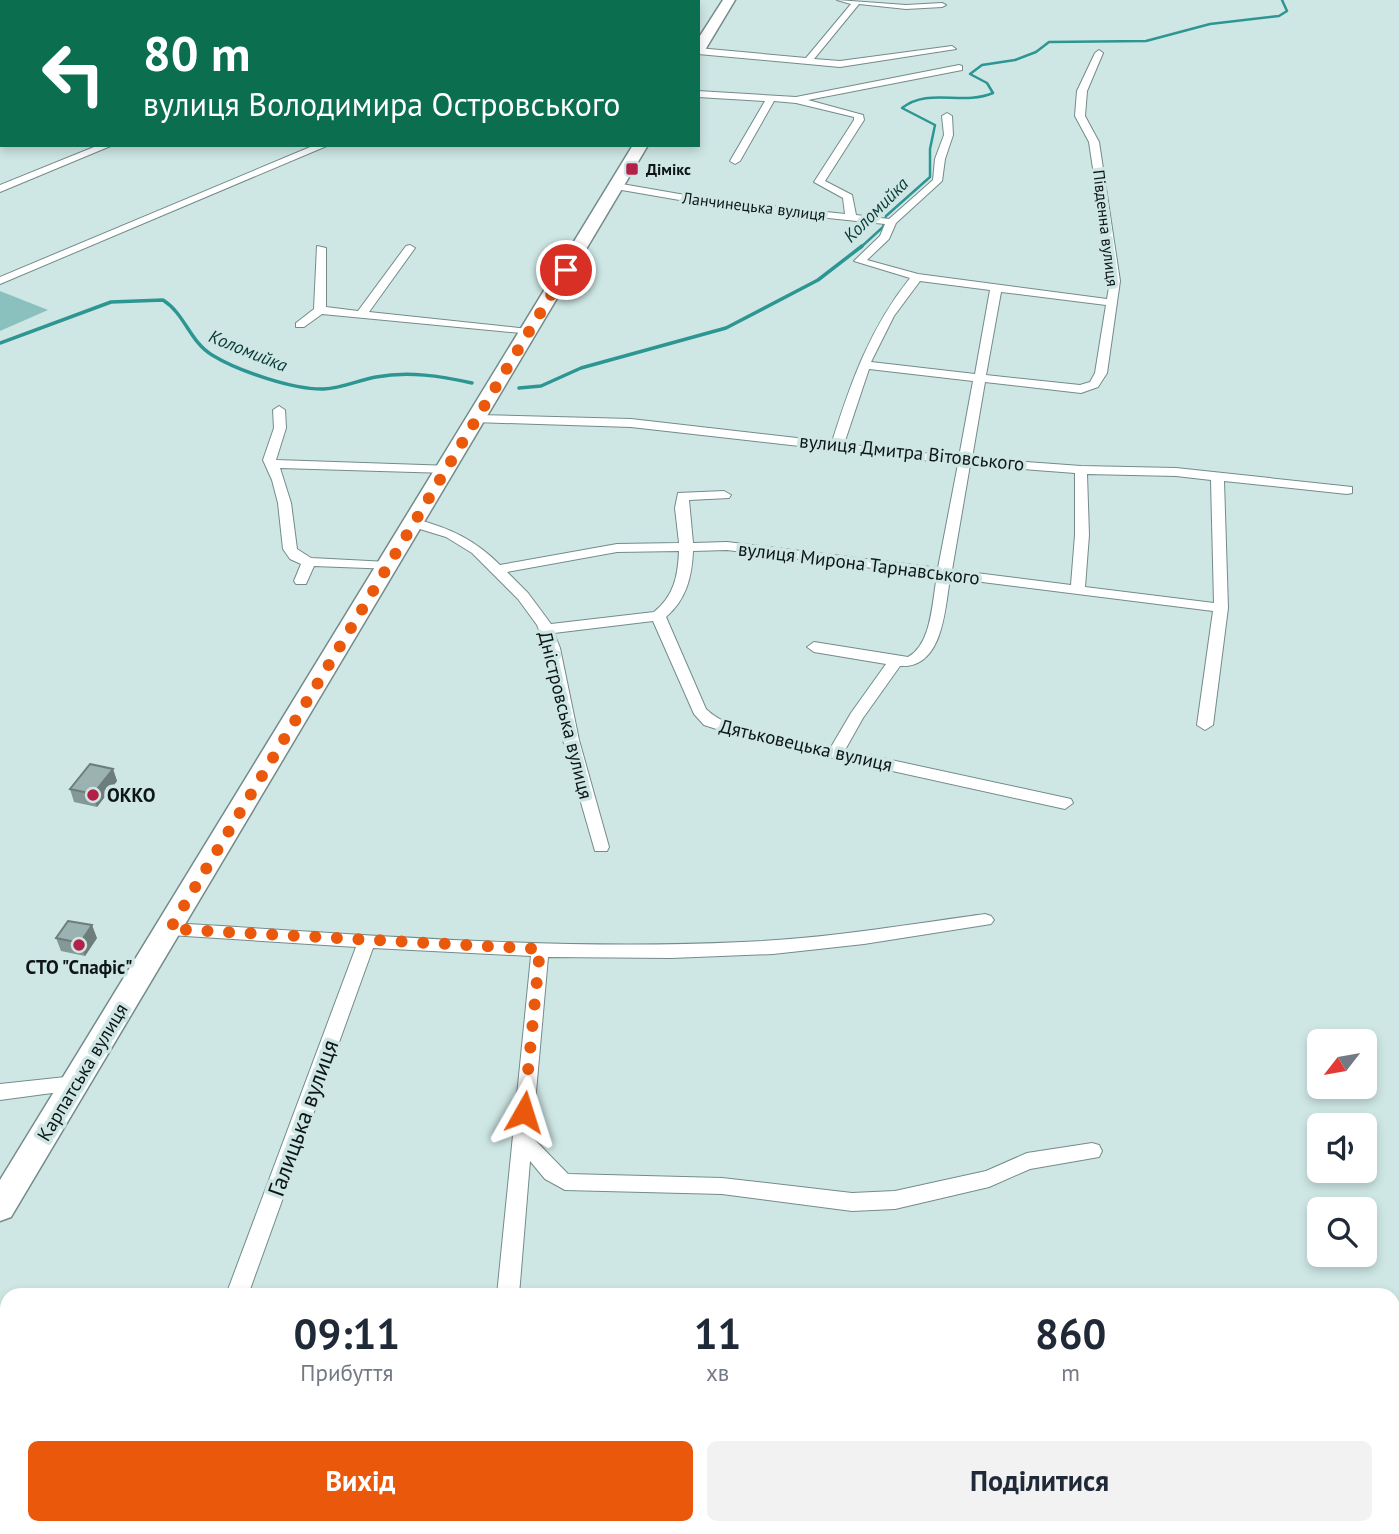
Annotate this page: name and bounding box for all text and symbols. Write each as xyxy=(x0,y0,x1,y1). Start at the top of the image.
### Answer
text: 80 m xyxy=(143,21,250,85)
icon: left xyxy=(28,28,119,119)
text: вулиця Володимира Островського xyxy=(143,83,620,125)
place label: Дімікс xyxy=(646,159,691,179)
marker: Дімікс xyxy=(624,161,640,177)
street label: Південна вулиця xyxy=(1089,168,1123,288)
water label: Коломийка xyxy=(838,172,913,247)
street label: Ланчинецька вулиця xyxy=(680,187,827,225)
pin xyxy=(536,240,596,300)
icon: arrive xyxy=(547,251,585,289)
water label: Коломийка xyxy=(206,324,291,377)
street label: вулиця Дмитра Вітовського xyxy=(798,428,1026,476)
street label: вулиця Мирона Тарнавського xyxy=(737,536,981,590)
street label: Дністровська вулиця xyxy=(534,629,598,801)
street label: Дятьковецька вулиця xyxy=(717,713,895,777)
place label: ОККО xyxy=(107,783,156,807)
marker: ОККО xyxy=(85,787,101,803)
marker: СТО "Спафіс" xyxy=(71,937,87,953)
place label: СТО "Спафіс" xyxy=(25,955,133,979)
street label: Карпатська вулиця xyxy=(31,999,133,1145)
north arrow xyxy=(1307,1029,1377,1099)
map controls xyxy=(1307,1029,1377,1267)
street label: Галицька вулиця xyxy=(261,1036,344,1200)
position arrow xyxy=(487,1075,561,1149)
button: sound xyxy=(1307,1113,1377,1183)
button: search xyxy=(1307,1197,1377,1267)
text: 09:11 xyxy=(294,1306,400,1361)
text: 11 xyxy=(694,1306,741,1361)
text: 860 xyxy=(1035,1306,1106,1361)
text: Прибуття xyxy=(300,1358,393,1387)
text: хв xyxy=(706,1358,729,1387)
text: m xyxy=(1061,1358,1080,1387)
button: Вихід xyxy=(28,1441,693,1521)
button: Поділитися xyxy=(707,1441,1372,1521)

